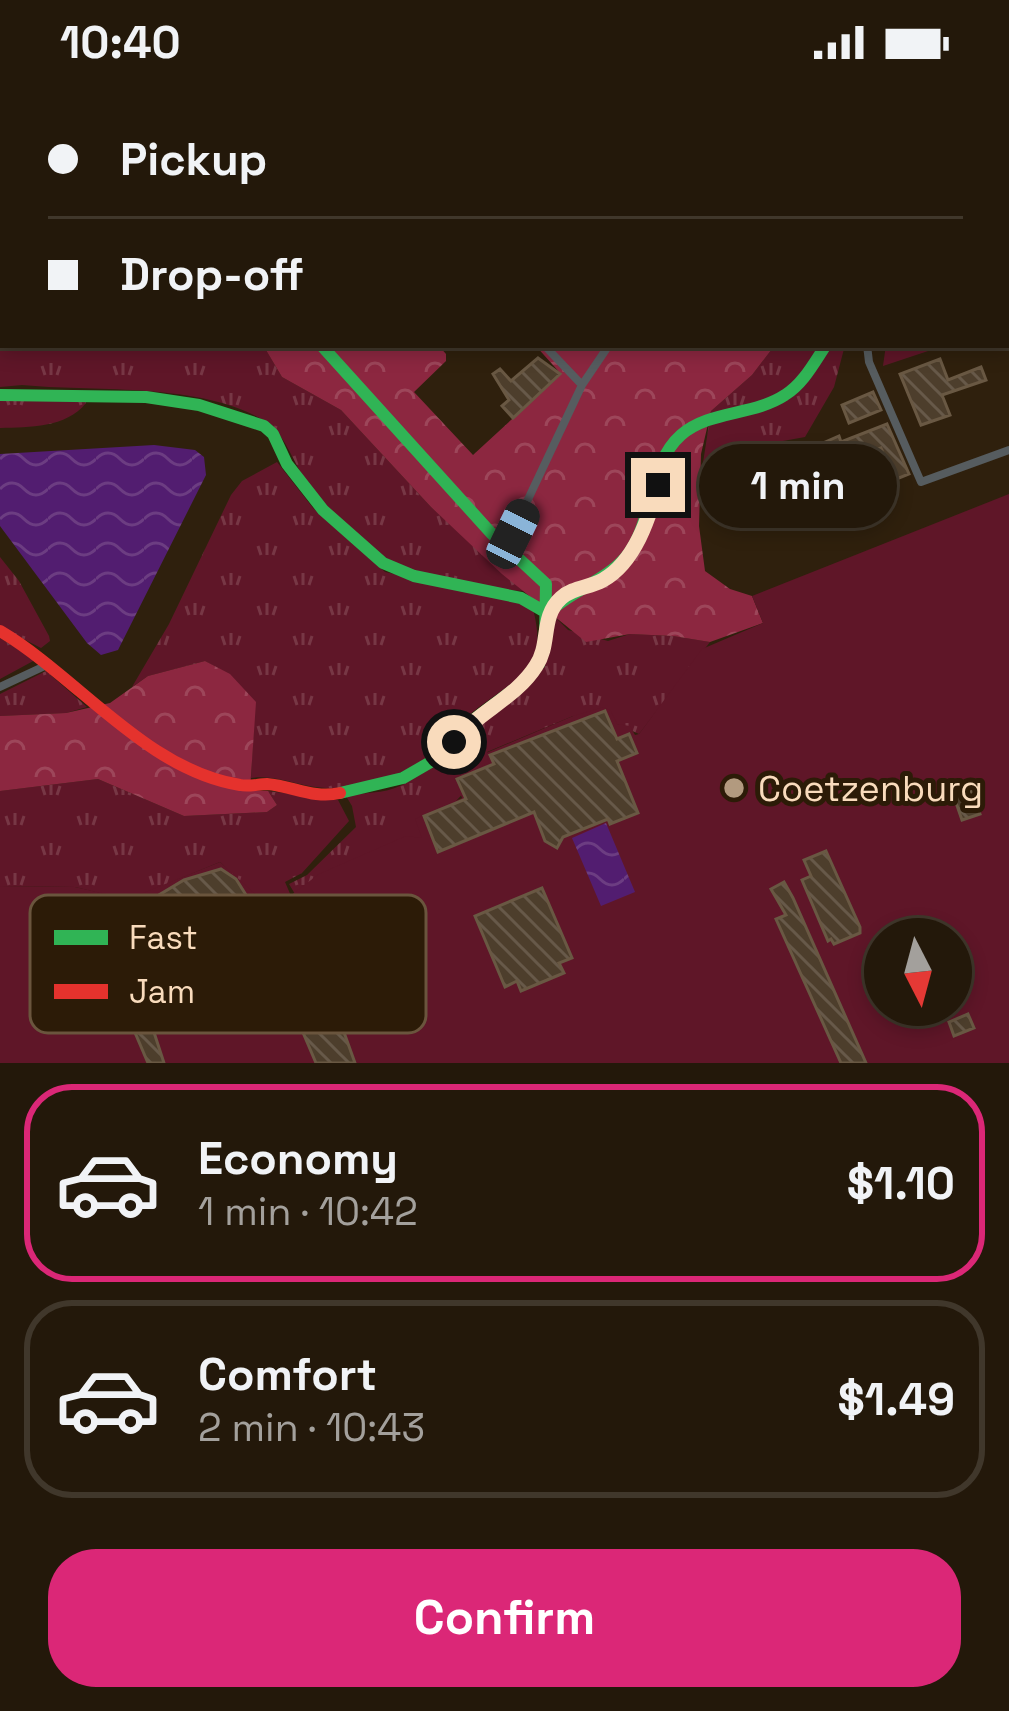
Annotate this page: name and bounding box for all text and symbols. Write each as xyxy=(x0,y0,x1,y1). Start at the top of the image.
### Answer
text: 10:40 xyxy=(60,14,181,71)
text: Pickup xyxy=(120,131,267,188)
text: Drop-off xyxy=(120,246,304,303)
callout: 1 min xyxy=(700,443,898,527)
route end xyxy=(631,458,685,512)
text: 1 min xyxy=(750,461,846,510)
car xyxy=(481,494,545,574)
route start xyxy=(427,715,481,769)
place label: Coetzenburg xyxy=(758,766,983,812)
marker: Coetzenburg xyxy=(721,775,747,801)
legend xyxy=(30,895,426,1033)
text: Fast xyxy=(129,917,198,959)
north arrow xyxy=(864,918,972,1026)
map controls xyxy=(864,918,972,1026)
text: Jam xyxy=(129,971,195,1013)
icon: car xyxy=(54,1129,162,1237)
text: Economy xyxy=(198,1130,398,1187)
text: $1.10 xyxy=(847,1155,955,1212)
text: 1 min · 10:42 xyxy=(198,1187,418,1236)
icon: car xyxy=(54,1345,162,1453)
text: Comfort xyxy=(198,1346,377,1403)
text: $1.49 xyxy=(838,1371,955,1428)
text: 2 min · 10:43 xyxy=(198,1403,425,1452)
button: Confirm xyxy=(48,1549,961,1687)

